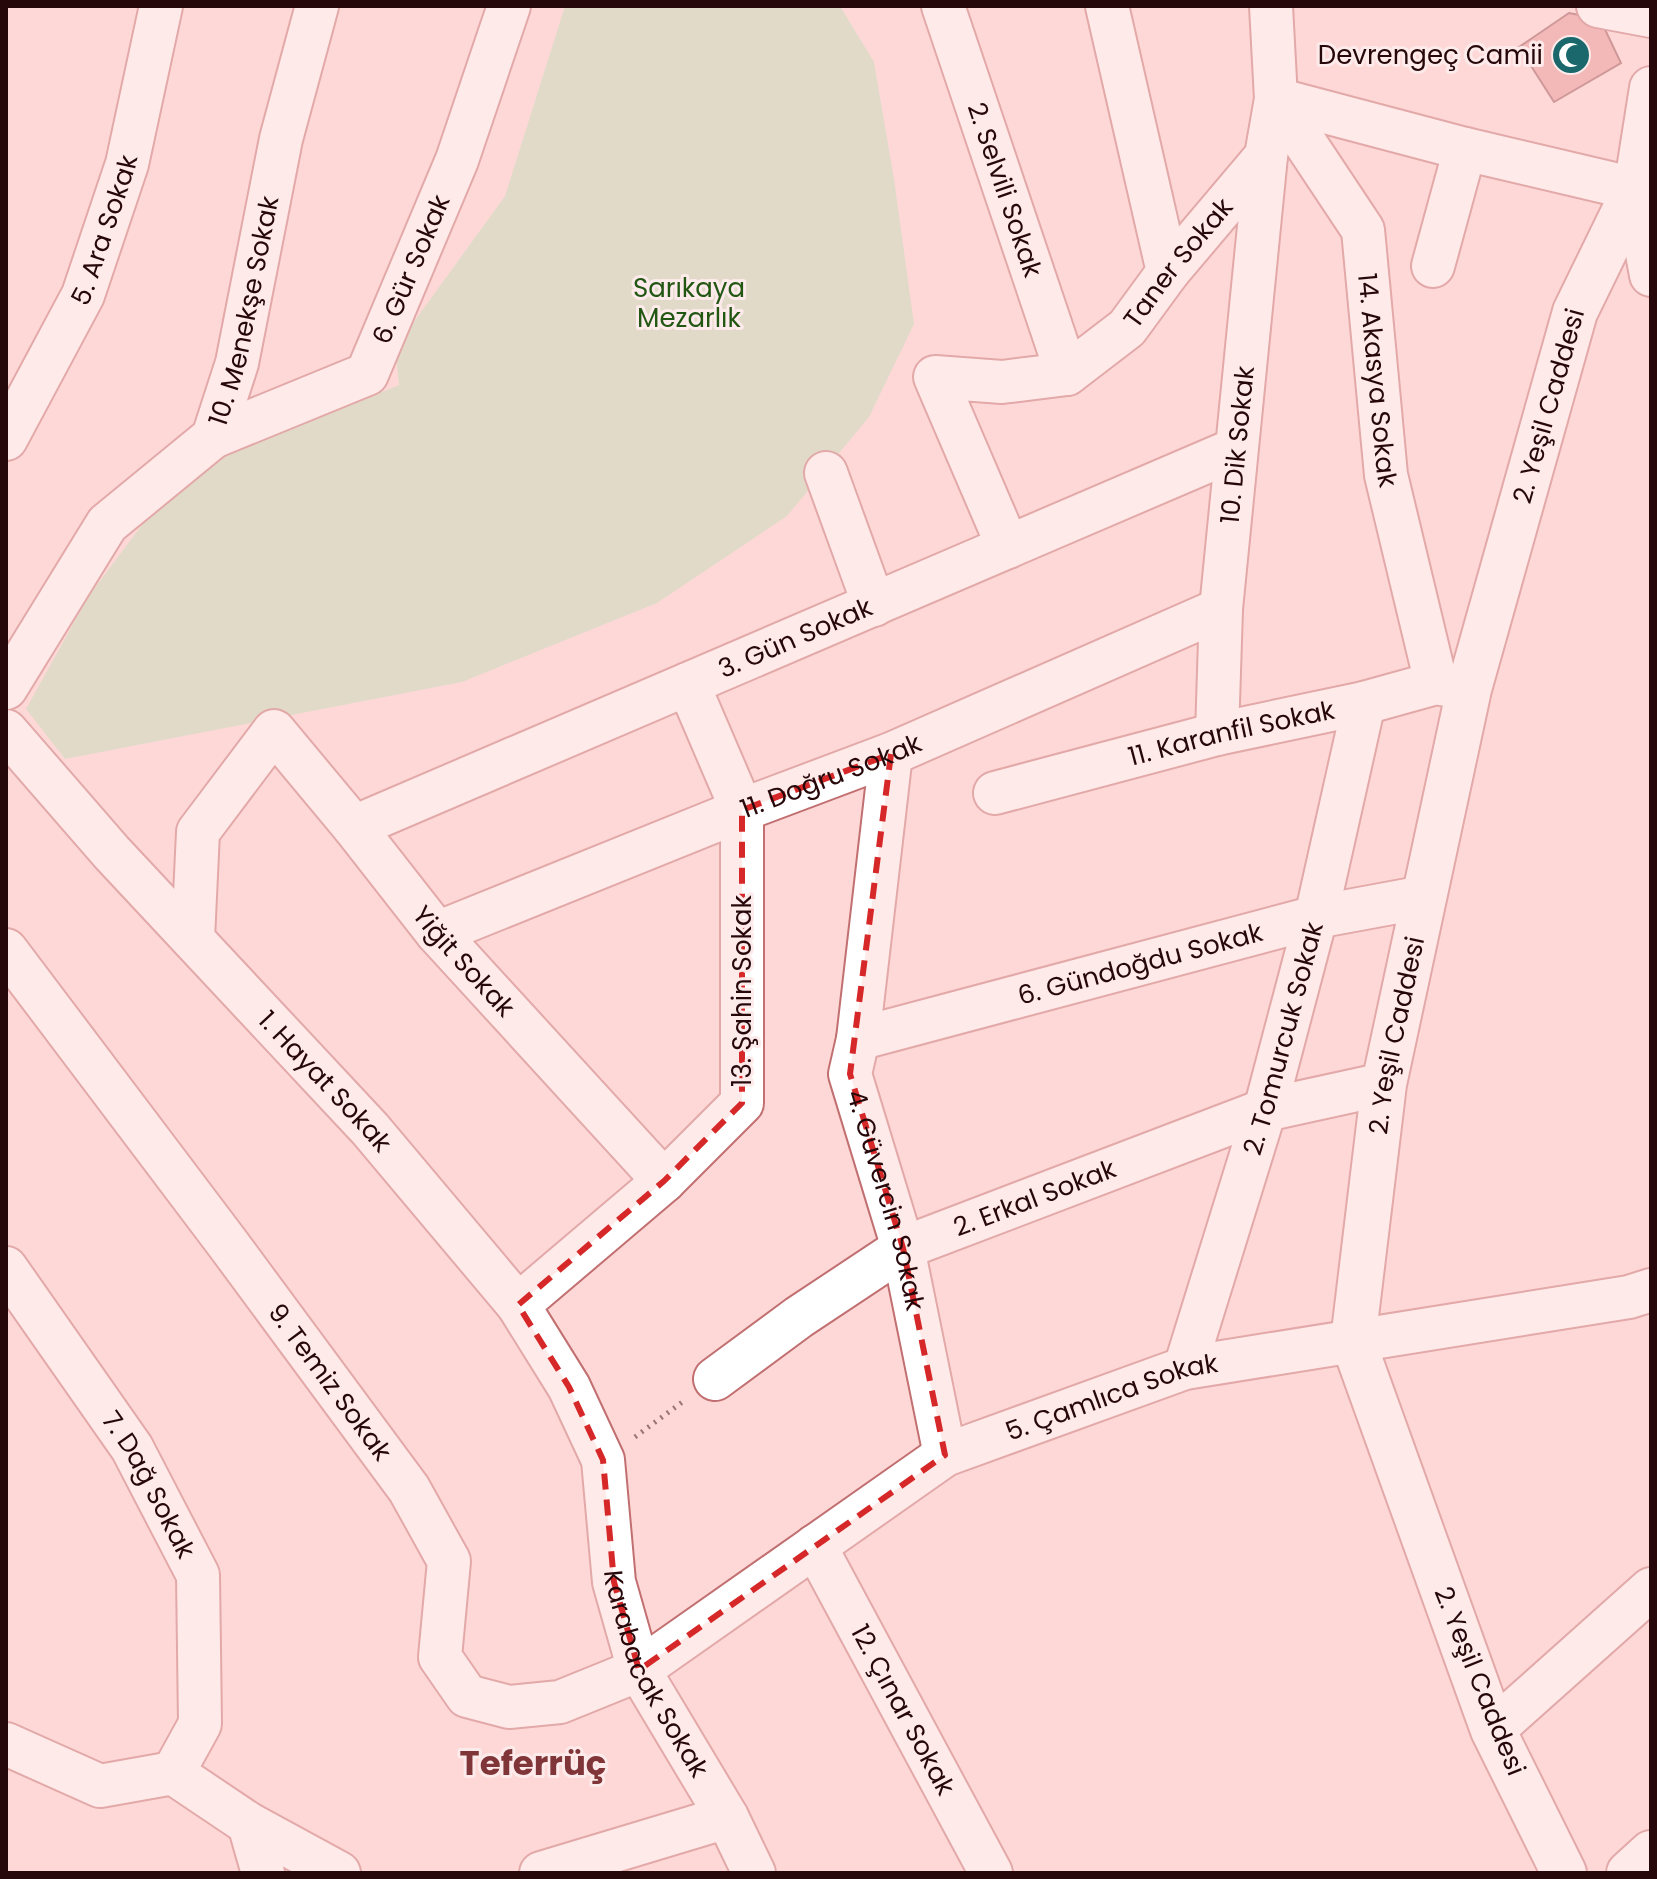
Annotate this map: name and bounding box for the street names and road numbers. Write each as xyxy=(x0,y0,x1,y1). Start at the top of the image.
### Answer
street label: 2. Selvili Sokak xyxy=(959,98,1051,283)
street label: 5. Ara Sokak xyxy=(63,151,147,312)
street label: 6. Gür Sokak xyxy=(364,189,459,349)
street label: Taner Sokak xyxy=(1115,190,1241,335)
street label: 10. Menekşe Sokak xyxy=(200,192,288,430)
street label: 14. Akasya Sokak xyxy=(1349,272,1406,491)
street label: 2. Yeşil Caddesi xyxy=(1504,304,1593,508)
street label: 10. Dik Sokak xyxy=(1212,364,1263,526)
street label: 3. Gün Sokak xyxy=(713,589,878,687)
street label: 11. Karanfil Sokak xyxy=(1124,692,1338,775)
street label: 11. Doğru Sokak xyxy=(735,725,928,827)
street label: 13. Şahin Sokak xyxy=(724,895,760,1087)
street label: Yiğit Sokak xyxy=(404,898,524,1025)
street label: 6. Gündoğdu Sokak xyxy=(1014,914,1267,1014)
street label: 2. Tomurcuk Sokak xyxy=(1234,917,1332,1160)
street label: 2. Yeşil Caddesi xyxy=(1360,933,1433,1136)
street label: 1. Hayat Sokak xyxy=(250,1003,400,1160)
street label: 4. Güvercin Sokak xyxy=(838,1085,933,1314)
street label: 2. Erkal Sokak xyxy=(948,1150,1121,1245)
street label: 9. Temiz Sokak xyxy=(260,1296,400,1469)
street label: 5. Çamlıca Sokak xyxy=(1001,1345,1221,1450)
street label: 7. Dağ Sokak xyxy=(94,1404,205,1565)
street label: Karabacak Sokak xyxy=(595,1569,718,1785)
street label: 2. Yeşil Caddesi xyxy=(1426,1581,1534,1781)
street label: 12. Çınar Sokak xyxy=(842,1618,964,1802)

